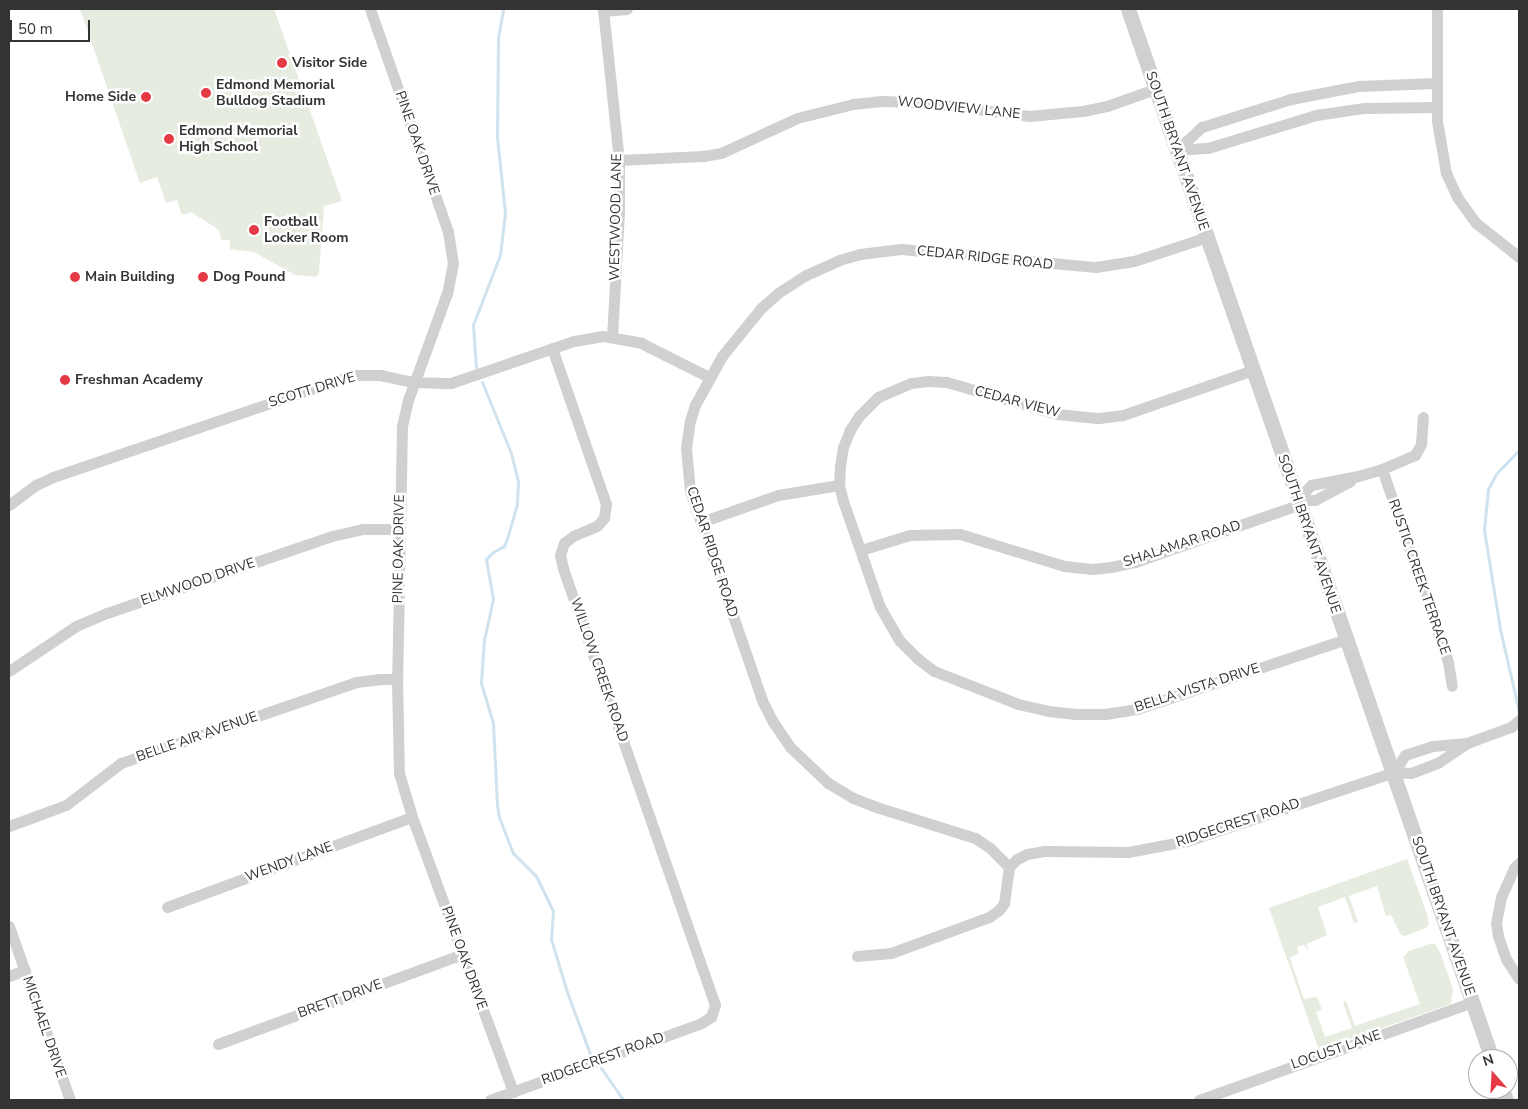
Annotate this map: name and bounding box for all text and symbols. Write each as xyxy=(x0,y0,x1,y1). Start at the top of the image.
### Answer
scale bar xyxy=(12,10,92,42)
text: 50 m xyxy=(18,19,53,39)
place label: Visitor Side xyxy=(292,55,367,71)
marker: Visitor Side xyxy=(276,57,288,69)
street label: SOUTH BRYANT AVENUE xyxy=(1142,69,1212,233)
place label: Edmond Memorial Bulldog Stadium xyxy=(216,77,335,110)
marker: Edmond Memorial Bulldog Stadium xyxy=(200,87,212,99)
place label: Home Side xyxy=(65,89,136,105)
street label: PINE OAK DRIVE xyxy=(391,89,443,197)
marker: Home Side xyxy=(140,91,152,103)
street label: WOODVIEW LANE xyxy=(897,93,1021,123)
place label: Edmond Memorial High School xyxy=(179,123,298,156)
marker: Edmond Memorial High School xyxy=(163,133,175,145)
street label: WESTWOOD LANE xyxy=(606,153,626,281)
place label: Football Locker Room xyxy=(264,214,349,246)
marker: Football Locker Room xyxy=(248,224,260,236)
street label: CEDAR RIDGE ROAD xyxy=(916,243,1054,273)
place label: Main Building xyxy=(85,269,175,285)
place label: Dog Pound xyxy=(213,269,286,285)
marker: Main Building xyxy=(69,271,81,283)
marker: Dog Pound xyxy=(197,271,209,283)
street label: SCOTT DRIVE xyxy=(267,369,357,411)
place label: Freshman Academy xyxy=(75,372,203,388)
marker: Freshman Academy xyxy=(59,374,71,386)
street label: CEDAR VIEW xyxy=(972,383,1062,421)
street label: SOUTH BRYANT AVENUE xyxy=(1274,452,1344,616)
street label: CEDAR RIDGE ROAD xyxy=(683,484,741,620)
street label: PINE OAK DRIVE xyxy=(390,494,408,604)
street label: RUSTIC CREEK TERRACE xyxy=(1384,497,1454,657)
street label: SHALAMAR ROAD xyxy=(1121,517,1243,571)
street label: ELMWOOD DRIVE xyxy=(139,555,257,609)
street label: WILLOW CREEK ROAD xyxy=(566,596,632,744)
street label: BELLA VISTA DRIVE xyxy=(1132,660,1262,716)
street label: BELLE AIR AVENUE xyxy=(134,708,260,766)
street label: RIDGECREST ROAD xyxy=(1174,795,1302,851)
street label: SOUTH BRYANT AVENUE xyxy=(1408,834,1478,998)
street label: WENDY LANE xyxy=(243,838,335,886)
street label: PINE OAK DRIVE xyxy=(437,904,491,1012)
street label: MICHAEL DRIVE xyxy=(19,974,69,1080)
street label: BRETT DRIVE xyxy=(296,976,384,1022)
street label: LOCUST LANE xyxy=(1289,1027,1383,1073)
street label: RIDGECREST ROAD xyxy=(539,1029,667,1089)
north arrow xyxy=(1468,1049,1518,1099)
text: N xyxy=(1480,1050,1496,1071)

